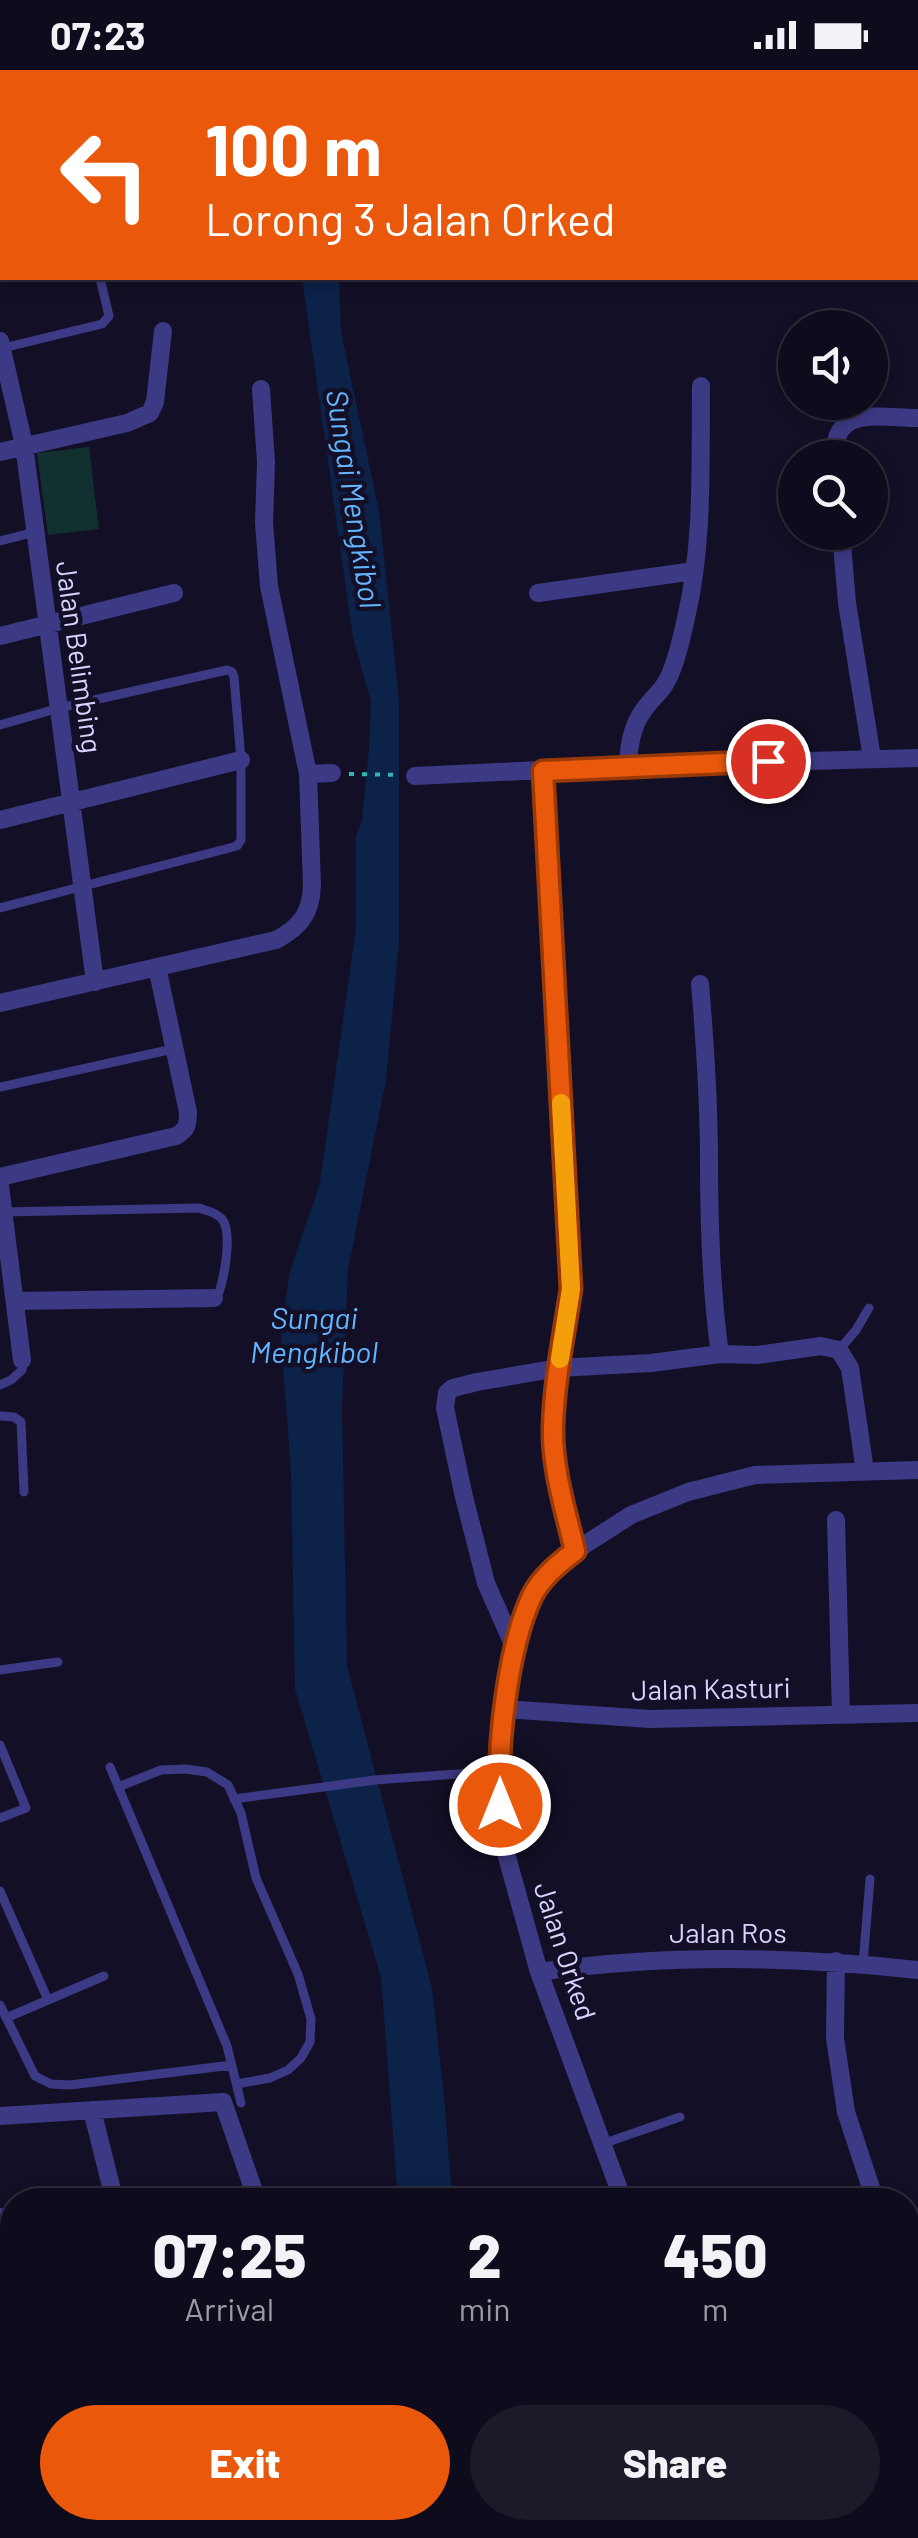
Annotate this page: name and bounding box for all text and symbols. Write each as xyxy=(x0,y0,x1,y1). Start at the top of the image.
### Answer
text: 07:23 xyxy=(50,12,146,58)
text: 100 m xyxy=(205,106,382,190)
icon: left xyxy=(40,110,170,240)
text: Lorong 3 Jalan Orked xyxy=(205,191,615,245)
map controls xyxy=(778,310,888,550)
button: sound xyxy=(778,310,888,420)
water label: Sungai Mengkibol xyxy=(320,387,390,611)
button: search xyxy=(778,440,888,550)
street label: Jalan Belimbing xyxy=(50,559,110,755)
pin xyxy=(726,719,811,804)
icon: arrive xyxy=(741,734,796,789)
water label: Sungai Mengkibol xyxy=(250,1299,378,1369)
street label: Jalan Kasturi xyxy=(631,1670,791,1706)
position arrow xyxy=(448,1753,552,1857)
street label: Jalan Orked xyxy=(528,1877,604,2024)
street label: Jalan Ros xyxy=(669,1915,787,1949)
text: 07:25 xyxy=(152,2218,306,2290)
text: 2 xyxy=(468,2218,502,2290)
text: 450 xyxy=(663,2218,768,2290)
text: Arrival xyxy=(185,2289,274,2327)
text: min xyxy=(459,2289,511,2327)
text: m xyxy=(702,2289,729,2327)
button: Exit xyxy=(40,2405,450,2520)
button: Share xyxy=(470,2405,880,2520)

